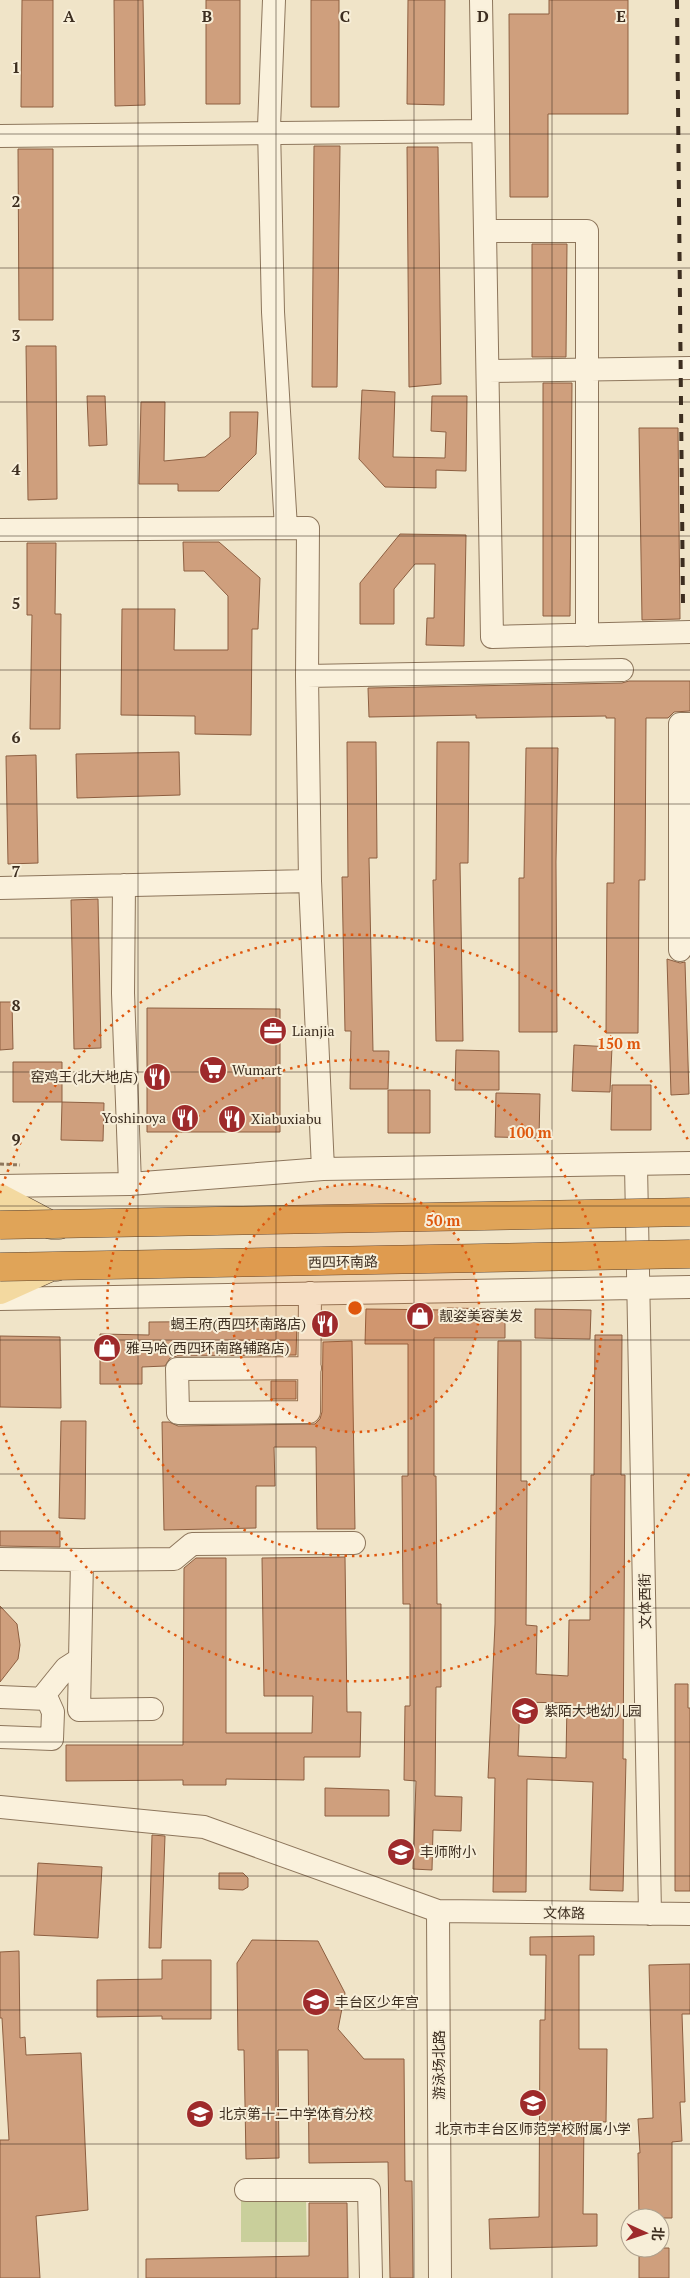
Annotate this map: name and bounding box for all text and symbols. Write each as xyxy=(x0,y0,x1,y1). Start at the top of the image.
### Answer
text: A xyxy=(63,5,75,27)
text: B xyxy=(202,5,212,27)
text: C xyxy=(340,5,350,27)
text: D xyxy=(477,5,489,27)
text: E xyxy=(616,5,626,27)
text: 1 xyxy=(11,56,21,78)
text: 2 xyxy=(11,190,21,212)
text: 3 xyxy=(11,324,21,346)
text: 4 xyxy=(11,458,21,480)
text: 5 xyxy=(11,592,21,614)
text: 6 xyxy=(11,726,21,748)
text: 7 xyxy=(11,860,21,882)
text: 8 xyxy=(11,994,21,1016)
office icon: Lianjia xyxy=(258,1016,288,1046)
place label: Lianjia xyxy=(292,1021,335,1040)
text: 150 m xyxy=(597,1033,641,1053)
supermarket icon: Wumart xyxy=(198,1055,228,1085)
place label: Wumart xyxy=(232,1060,283,1079)
restaurant icon: 窑鸡王(北大地店) xyxy=(142,1062,172,1092)
place label: 窑鸡王(北大地店) xyxy=(30,1067,138,1086)
restaurant icon: Yoshinoya xyxy=(170,1103,200,1133)
restaurant icon: Xiabuxiabu xyxy=(217,1104,247,1134)
place label: Yoshinoya xyxy=(102,1108,166,1127)
place label: Xiabuxiabu xyxy=(251,1109,322,1128)
text: 100 m xyxy=(508,1122,552,1142)
text: 9 xyxy=(11,1128,21,1150)
text: 50 m xyxy=(426,1210,461,1230)
street label: 西四环南路 xyxy=(308,1251,378,1272)
centre of rings xyxy=(346,1299,364,1317)
shop icon: 靓姿美容美发 xyxy=(405,1301,435,1331)
place label: 靓姿美容美发 xyxy=(439,1306,523,1325)
restaurant icon: 蝎王府(西四环南路店) xyxy=(310,1309,340,1339)
place label: 蝎王府(西四环南路店) xyxy=(170,1314,306,1333)
shop icon: 雅马哈(西四环南路辅路店) xyxy=(92,1333,122,1363)
place label: 雅马哈(西四环南路辅路店) xyxy=(126,1338,290,1357)
street label: 文体西街 xyxy=(635,1573,654,1629)
school or university icon: 紫陌大地幼儿园 xyxy=(510,1696,540,1726)
place label: 紫陌大地幼儿园 xyxy=(544,1701,642,1720)
school or university icon: 丰师附小 xyxy=(386,1837,416,1867)
place label: 丰师附小 xyxy=(420,1842,476,1861)
street label: 文体路 xyxy=(543,1903,585,1922)
school or university icon: 丰台区少年宫 xyxy=(301,1987,331,2017)
place label: 丰台区少年宫 xyxy=(335,1992,419,2011)
street label: 游泳场北路 xyxy=(429,2030,448,2100)
school or university icon: 北京市丰台区师范学校附属小学 xyxy=(518,2088,548,2118)
school or university icon: 北京第十二中学体育分校 xyxy=(185,2099,215,2129)
place label: 北京第十二中学体育分校 xyxy=(219,2104,373,2123)
place label: 北京市丰台区师范学校附属小学 xyxy=(435,2119,631,2138)
north arrow xyxy=(620,2208,670,2258)
text: 北 xyxy=(649,2226,668,2241)

